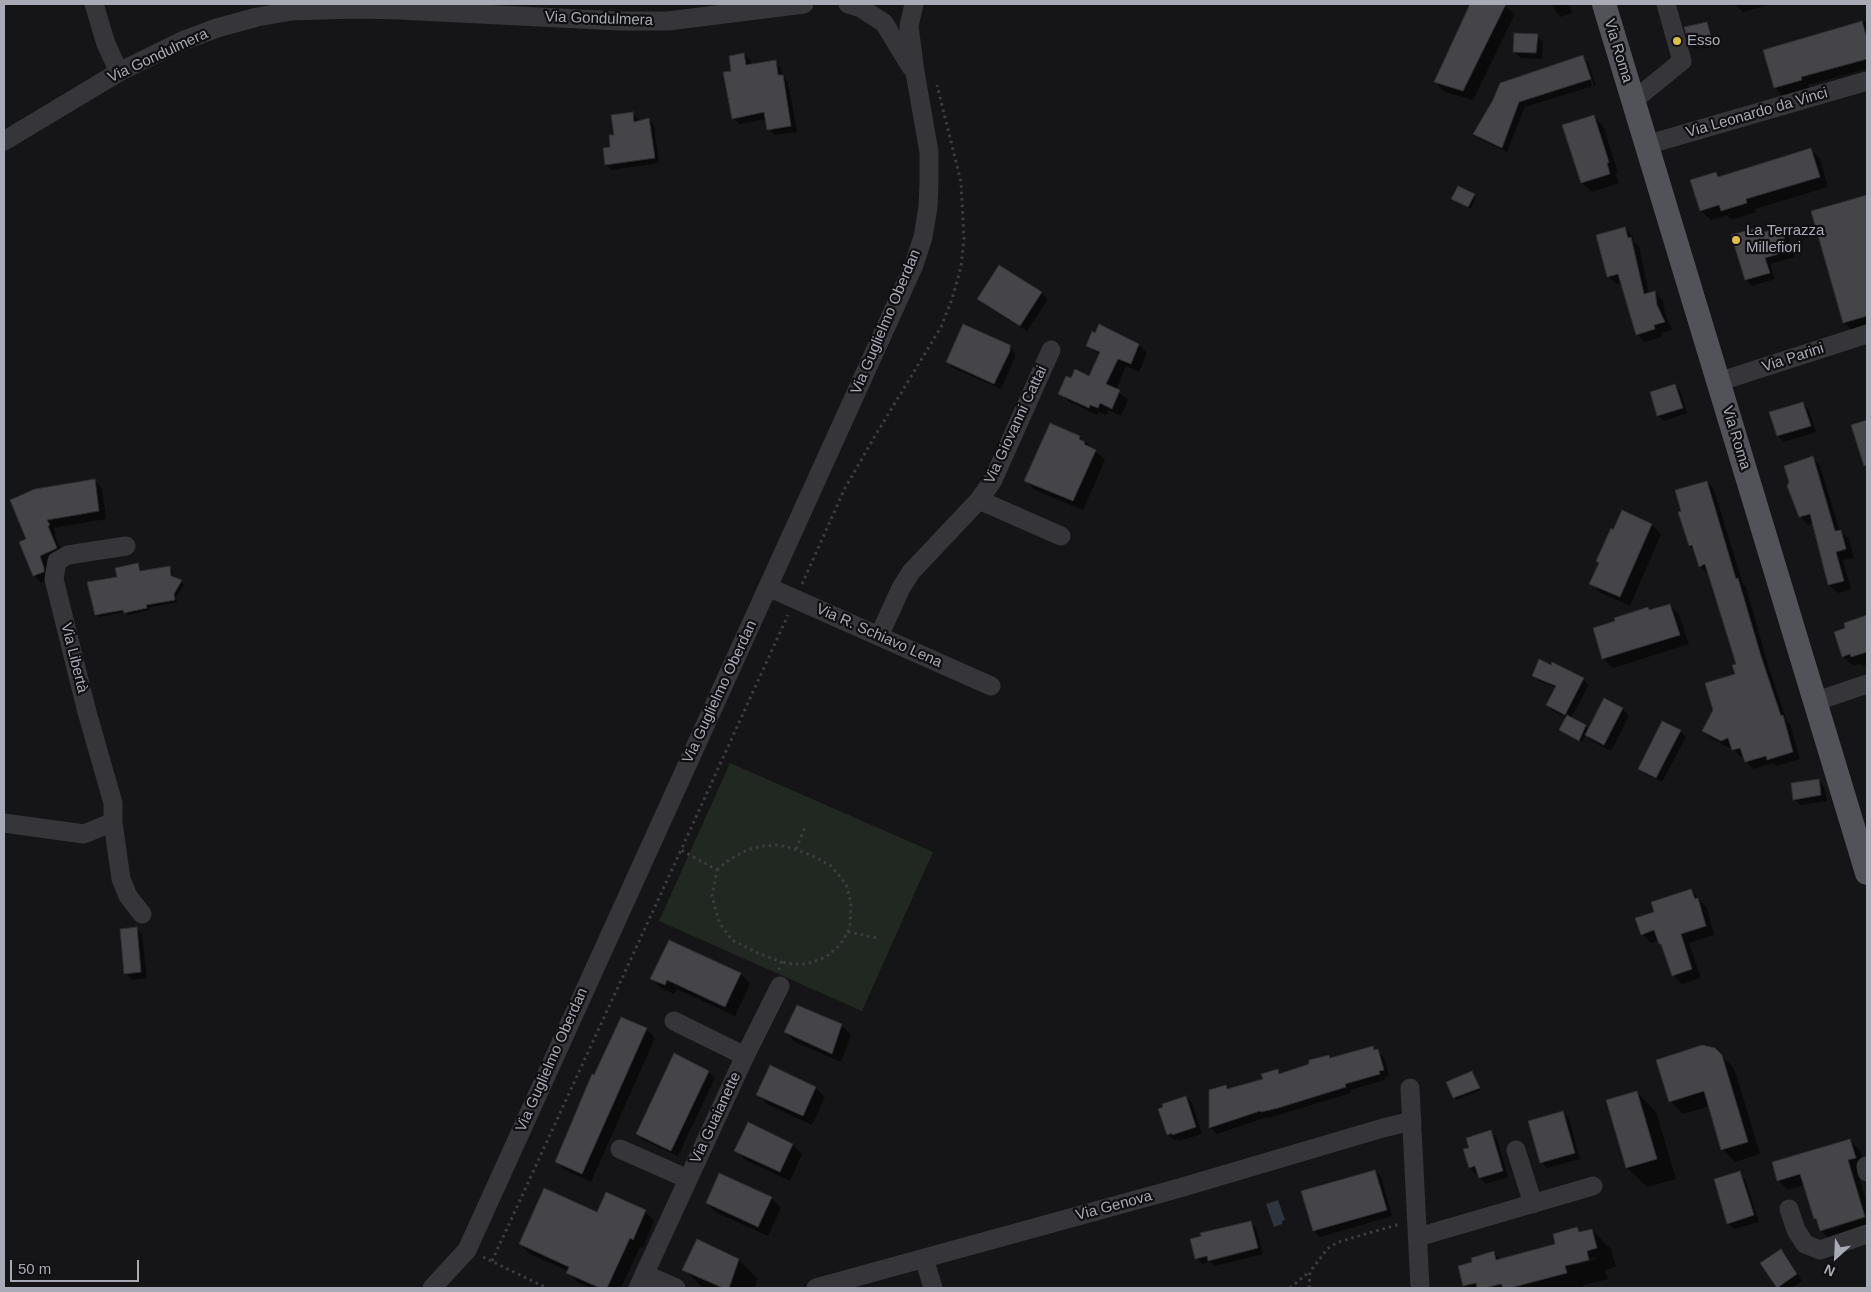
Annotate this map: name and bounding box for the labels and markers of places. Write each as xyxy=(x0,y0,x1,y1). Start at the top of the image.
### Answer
place label: Esso xyxy=(1687,32,1720,50)
marker: Esso xyxy=(1671,35,1683,47)
place label: La Terrazza Millefiori xyxy=(1746,222,1824,257)
marker: La Terrazza Millefiori xyxy=(1730,234,1742,246)

